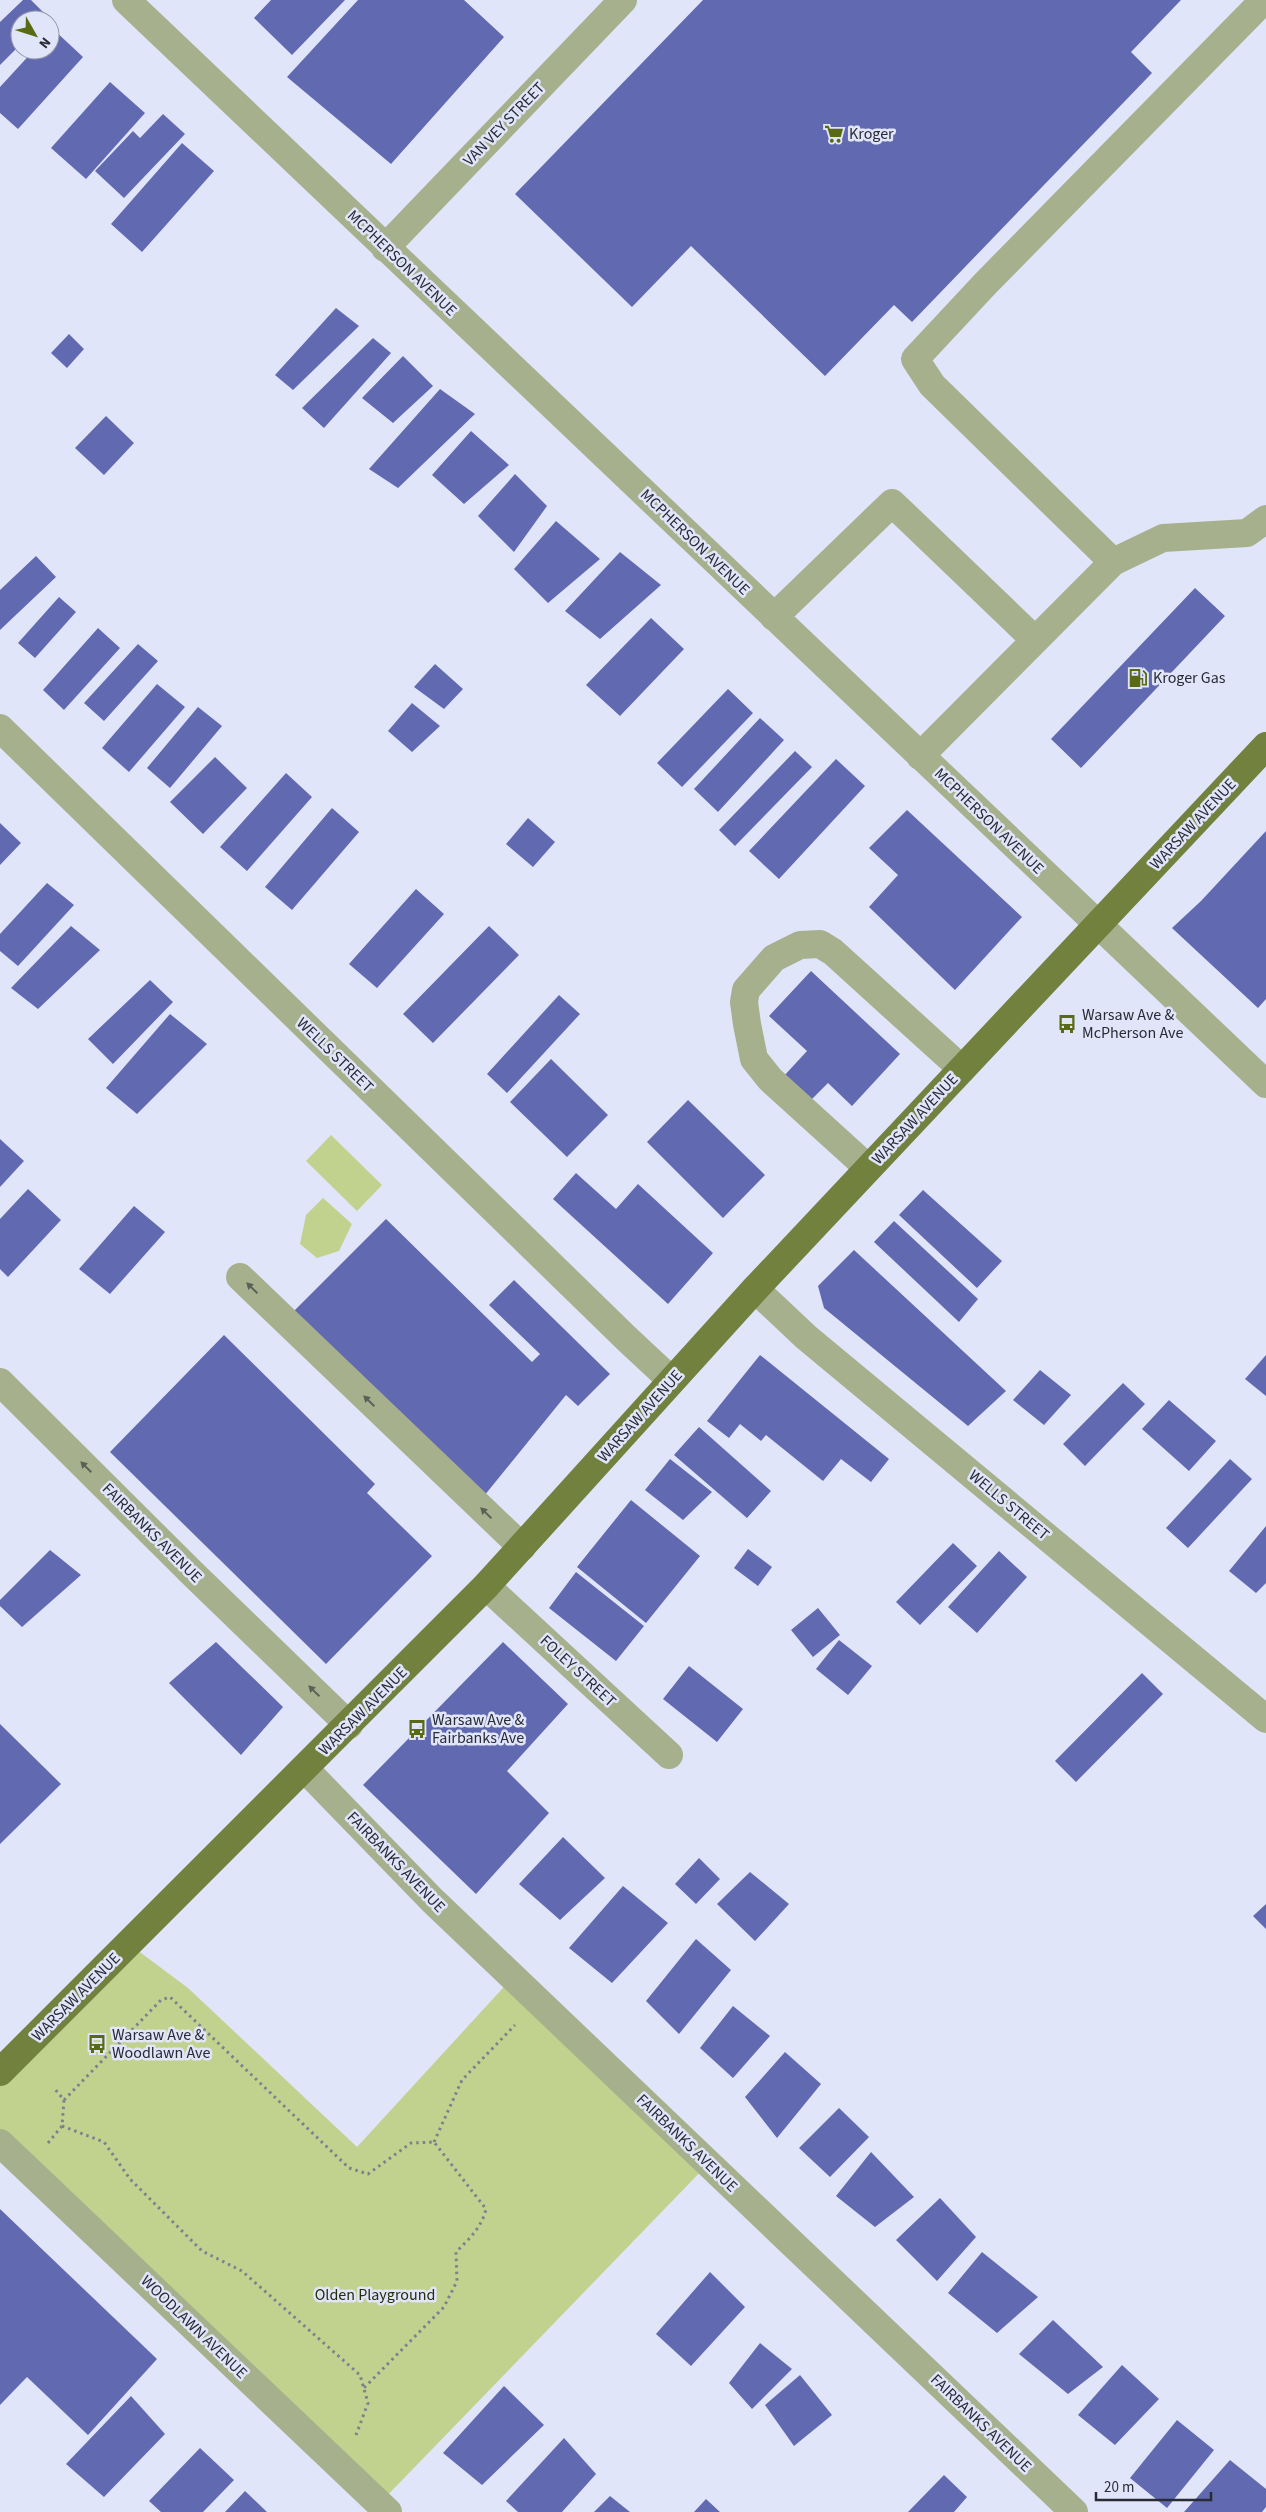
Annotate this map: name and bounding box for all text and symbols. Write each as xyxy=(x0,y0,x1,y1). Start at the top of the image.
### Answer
north arrow xyxy=(10,10,60,60)
text: N xyxy=(34,33,55,52)
street label: VAN VEY STREET xyxy=(458,77,550,171)
supermarket icon: Kroger xyxy=(823,123,845,145)
place label: Kroger xyxy=(849,123,894,145)
street label: MCPHERSON AVENUE xyxy=(342,205,462,321)
street label: MCPHERSON AVENUE xyxy=(635,484,755,600)
fuel station icon: Kroger Gas xyxy=(1127,667,1149,689)
place label: Kroger Gas xyxy=(1153,667,1226,689)
street label: MCPHERSON AVENUE xyxy=(929,763,1049,879)
street label: WARSAW AVENUE xyxy=(1145,774,1241,874)
place label: Warsaw Ave & McPherson Ave xyxy=(1082,1004,1183,1044)
street label: WELLS STREET xyxy=(292,1013,379,1098)
bus stop icon: Warsaw Ave & McPherson Ave xyxy=(1056,1013,1078,1035)
street label: WARSAW AVENUE xyxy=(867,1069,963,1169)
one-way arrow xyxy=(246,1282,258,1294)
street label: WARSAW AVENUE xyxy=(593,1365,687,1467)
one-way arrow xyxy=(363,1395,375,1407)
one-way arrow xyxy=(80,1461,92,1473)
street label: WELLS STREET xyxy=(964,1465,1054,1546)
street label: FAIRBANKS AVENUE xyxy=(97,1478,207,1588)
one-way arrow xyxy=(481,1507,493,1519)
street label: FOLEY STREET xyxy=(535,1630,621,1712)
street label: WARSAW AVENUE xyxy=(314,1662,412,1760)
one-way arrow xyxy=(308,1685,320,1697)
place label: Warsaw Ave & Fairbanks Ave xyxy=(432,1709,524,1749)
bus stop icon: Warsaw Ave & Fairbanks Ave xyxy=(406,1718,428,1740)
street label: FAIRBANKS AVENUE xyxy=(342,1807,450,1917)
street label: WARSAW AVENUE xyxy=(27,1948,125,2046)
place label: Warsaw Ave & Woodlawn Ave xyxy=(112,2024,210,2064)
bus stop icon: Warsaw Ave & Woodlawn Ave xyxy=(86,2033,108,2055)
street label: FAIRBANKS AVENUE xyxy=(632,2089,742,2197)
street label: WOODLAWN AVENUE xyxy=(136,2270,252,2384)
park label: Olden Playground xyxy=(315,2284,435,2306)
street label: FAIRBANKS AVENUE xyxy=(926,2369,1036,2477)
scale bar xyxy=(1096,2470,1211,2502)
text: 20 m xyxy=(1104,2477,1134,2498)

